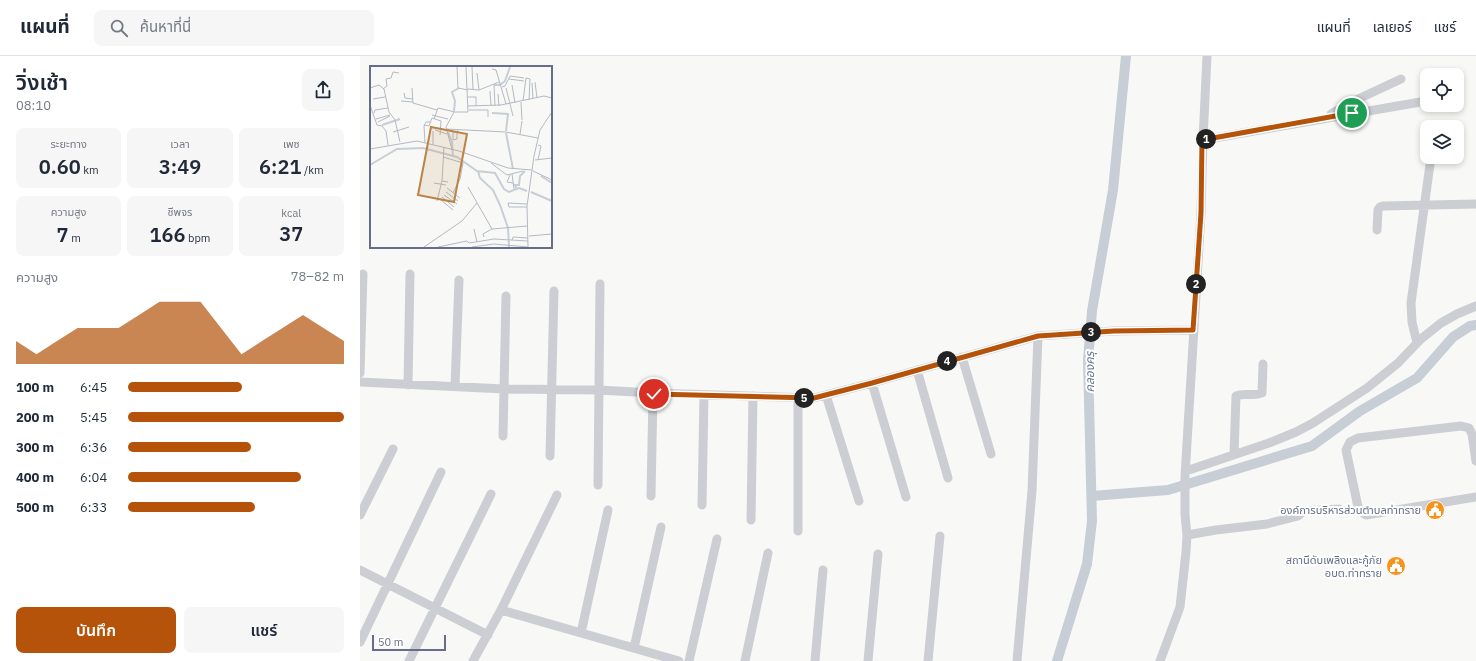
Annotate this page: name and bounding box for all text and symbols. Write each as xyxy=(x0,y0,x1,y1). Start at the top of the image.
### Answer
search box xyxy=(94,10,374,46)
text: แผนที่ xyxy=(20,14,70,38)
icon: search xyxy=(108,17,130,39)
text: ค้นหาที่นี่ xyxy=(140,17,191,36)
text: แผนที่ xyxy=(1317,18,1351,36)
text: เลเยอร์ xyxy=(1373,18,1412,36)
text: แชร์ xyxy=(1434,18,1456,36)
inset map xyxy=(370,66,552,248)
text: วิ่งเช้า xyxy=(16,67,68,96)
map controls xyxy=(1420,68,1464,164)
button: locate xyxy=(1420,68,1464,112)
button: share xyxy=(302,69,344,111)
pin xyxy=(1335,96,1369,130)
text: 08:10 xyxy=(16,97,51,114)
icon: arrive xyxy=(1341,102,1363,124)
button: layers xyxy=(1420,120,1464,164)
pin: 1 xyxy=(1196,129,1216,149)
text: 1 xyxy=(1203,132,1209,146)
text: ระยะทาง xyxy=(50,137,87,151)
text: เวลา xyxy=(170,137,190,151)
text: เพซ xyxy=(283,137,300,151)
text: 0.60 xyxy=(39,153,81,180)
text: 3:49 xyxy=(159,153,201,180)
text: 6:21 xyxy=(259,153,301,180)
text: km xyxy=(81,163,99,177)
text: /km xyxy=(301,163,324,177)
text: ความสูง xyxy=(51,205,86,219)
text: ชีพจร xyxy=(168,205,192,219)
text: kcal xyxy=(281,206,301,220)
text: 37 xyxy=(279,220,303,247)
text: 7 xyxy=(57,221,69,248)
text: 166 xyxy=(150,221,186,248)
text: m xyxy=(69,231,81,245)
text: bpm xyxy=(186,231,210,245)
text: 78–82 m xyxy=(291,268,344,285)
text: ความสูง xyxy=(16,269,58,286)
pin: 2 xyxy=(1186,274,1206,294)
text: 2 xyxy=(1193,277,1199,291)
pin: 3 xyxy=(1081,322,1101,342)
text: 3 xyxy=(1088,325,1094,339)
water label: คลองครุ xyxy=(1082,350,1098,392)
pin: 4 xyxy=(937,351,957,371)
text: 4 xyxy=(944,354,950,368)
pin xyxy=(637,377,671,411)
text: 100 m xyxy=(16,379,54,396)
text: 6:45 xyxy=(80,379,107,396)
icon: check xyxy=(643,383,665,405)
pin: 5 xyxy=(794,388,814,408)
text: 5 xyxy=(801,391,807,405)
text: 200 m xyxy=(16,409,54,426)
text: 5:45 xyxy=(80,409,107,426)
text: 300 m xyxy=(16,439,54,456)
text: 6:36 xyxy=(80,439,107,456)
text: 400 m xyxy=(16,469,54,486)
text: 6:04 xyxy=(80,469,107,486)
text: 500 m xyxy=(16,499,54,516)
text: 6:33 xyxy=(80,499,107,516)
public building icon: องค์การบริหารส่วนตำบลท่าทราย xyxy=(1424,499,1446,521)
place label: องค์การบริหารส่วนตำบลท่าทราย xyxy=(1280,503,1421,517)
place label: สถานีดับเพลิงและกู้ภัย อบต.ท่าทราย xyxy=(1286,553,1382,580)
public building icon: สถานีดับเพลิงและกู้ภัย อบต.ท่าทราย xyxy=(1385,555,1407,577)
button: บันทึก xyxy=(16,607,176,653)
button: แชร์ xyxy=(184,607,344,653)
scale bar xyxy=(372,633,446,652)
text: 50 m xyxy=(378,635,403,649)

